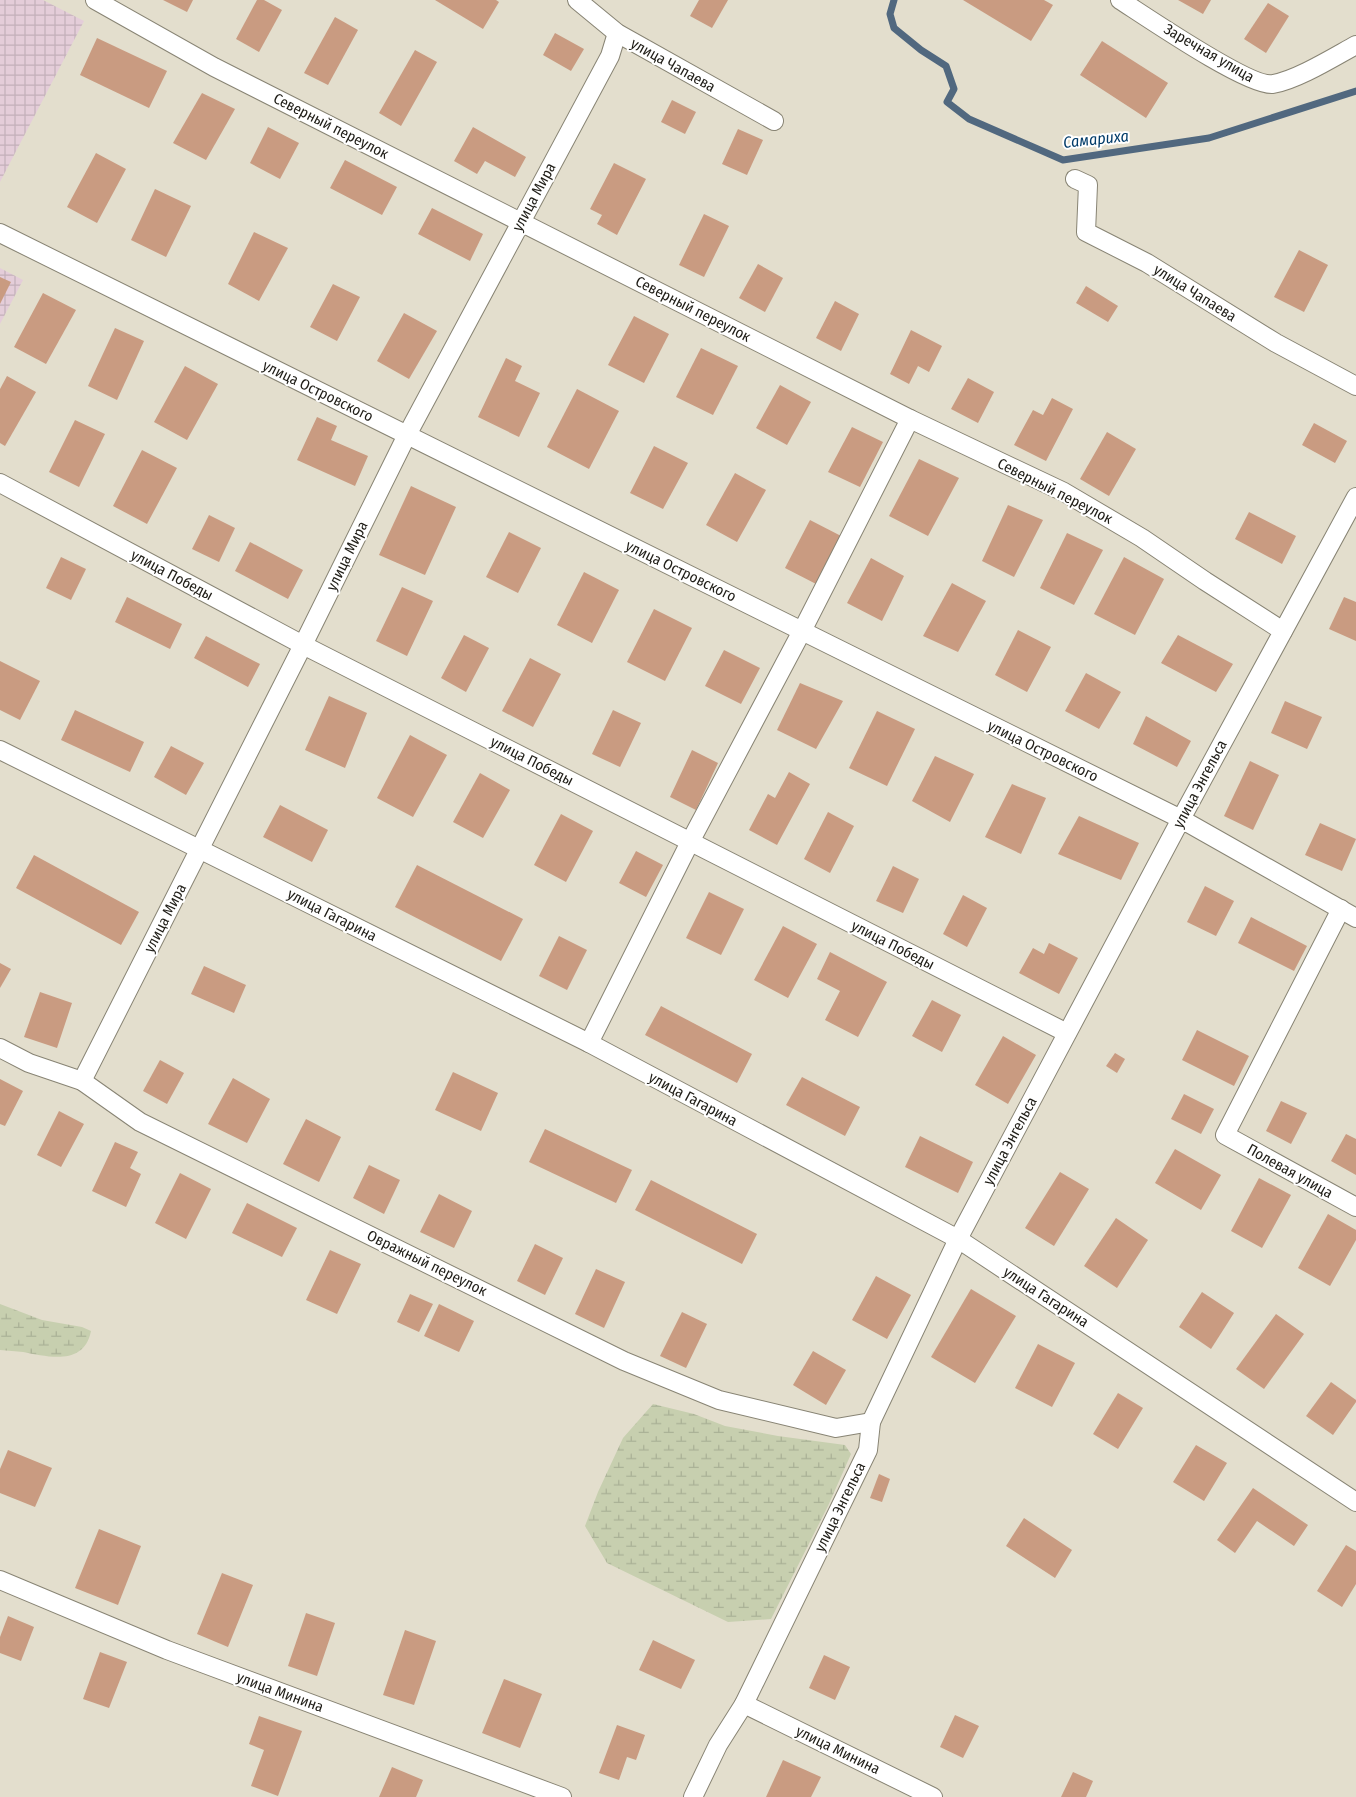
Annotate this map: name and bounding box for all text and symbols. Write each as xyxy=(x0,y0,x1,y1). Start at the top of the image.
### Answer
street label: Заречная улица xyxy=(1161,20,1257,86)
street label: улица Чапаева xyxy=(627,34,719,96)
street label: Северный переулок xyxy=(270,89,392,163)
water label: Самариха xyxy=(1062,126,1130,152)
street label: улица Мира xyxy=(508,160,560,234)
street label: улица Чапаева xyxy=(1150,260,1240,326)
street label: Северный переулок xyxy=(632,272,754,346)
street label: улица Островского xyxy=(260,356,376,426)
street label: Северный переулок xyxy=(994,454,1116,528)
street label: улица Мира xyxy=(322,518,372,594)
street label: улица Островского xyxy=(623,536,739,606)
street label: улица Победы xyxy=(128,546,216,604)
street label: улица Островского xyxy=(985,716,1101,786)
street label: улица Победы xyxy=(488,732,576,790)
street label: улица Энгельса xyxy=(1169,737,1231,831)
street label: улица Мира xyxy=(140,880,190,956)
street label: улица Гагарина xyxy=(284,885,380,945)
street label: улица Победы xyxy=(849,916,937,974)
street label: улица Гагарина xyxy=(646,1068,740,1130)
street label: улица Энгельса xyxy=(979,1094,1041,1188)
street label: Полевая улица xyxy=(1244,1140,1336,1202)
street label: Овражный переулок xyxy=(364,1226,490,1300)
street label: улица Гагарина xyxy=(1000,1263,1092,1331)
street label: улица Энгельса xyxy=(811,1459,869,1555)
street label: улица Минина xyxy=(234,1668,326,1716)
street label: улица Минина xyxy=(793,1722,883,1778)

